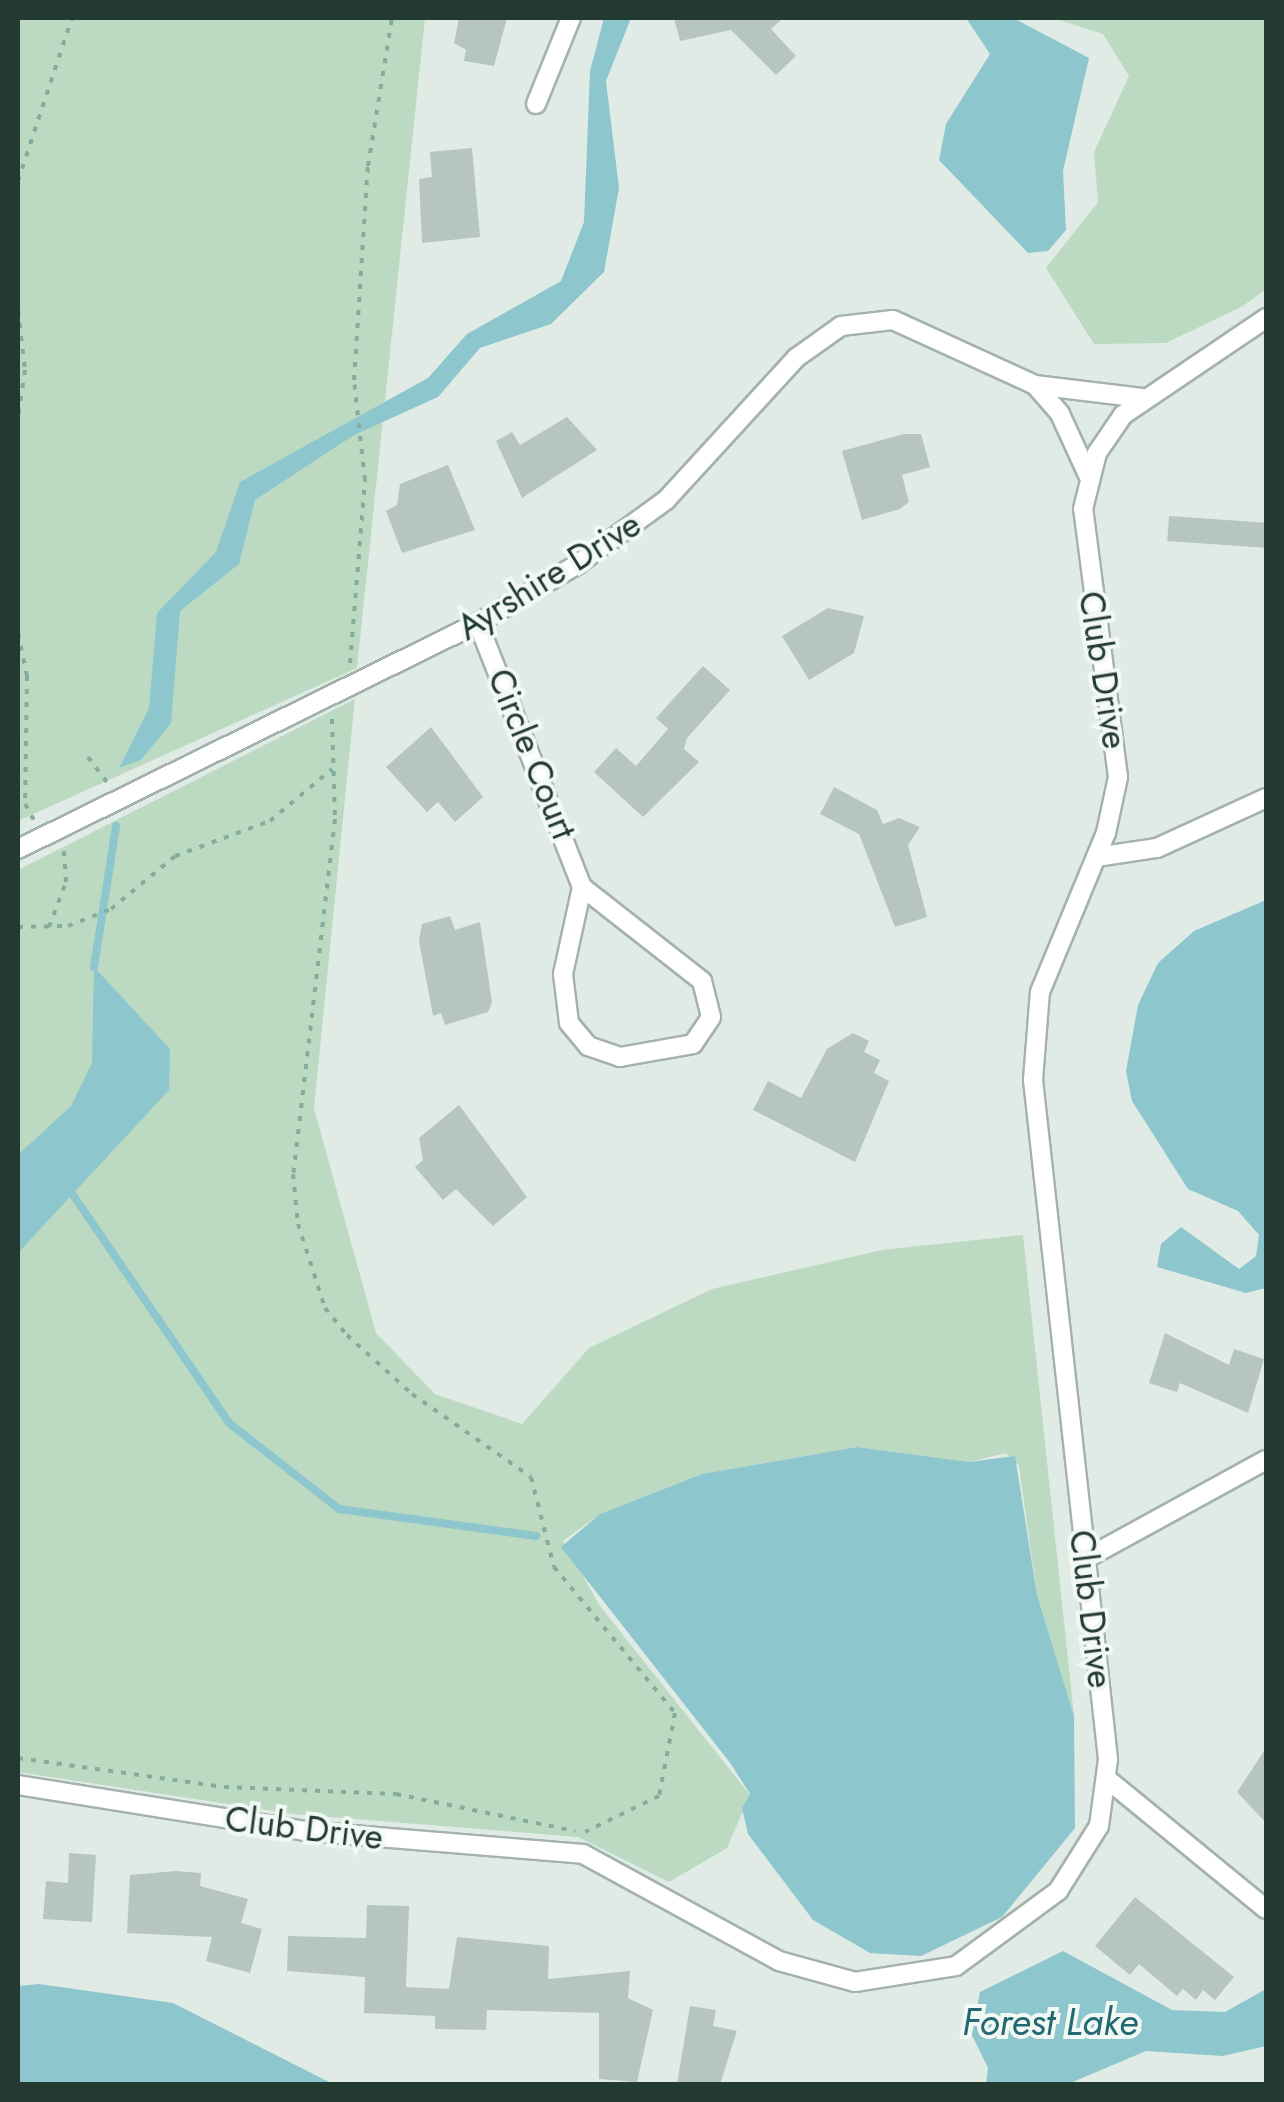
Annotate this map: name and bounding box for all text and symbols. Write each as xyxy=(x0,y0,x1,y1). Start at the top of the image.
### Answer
street label: Ayrshire Drive xyxy=(450,503,648,649)
street label: Club Drive xyxy=(1070,588,1136,752)
street label: Circle Court xyxy=(479,663,585,845)
street label: Club Drive xyxy=(1060,1528,1122,1690)
street label: Club Drive xyxy=(223,1797,385,1859)
water label: Forest Lake xyxy=(962,1999,1138,2045)

